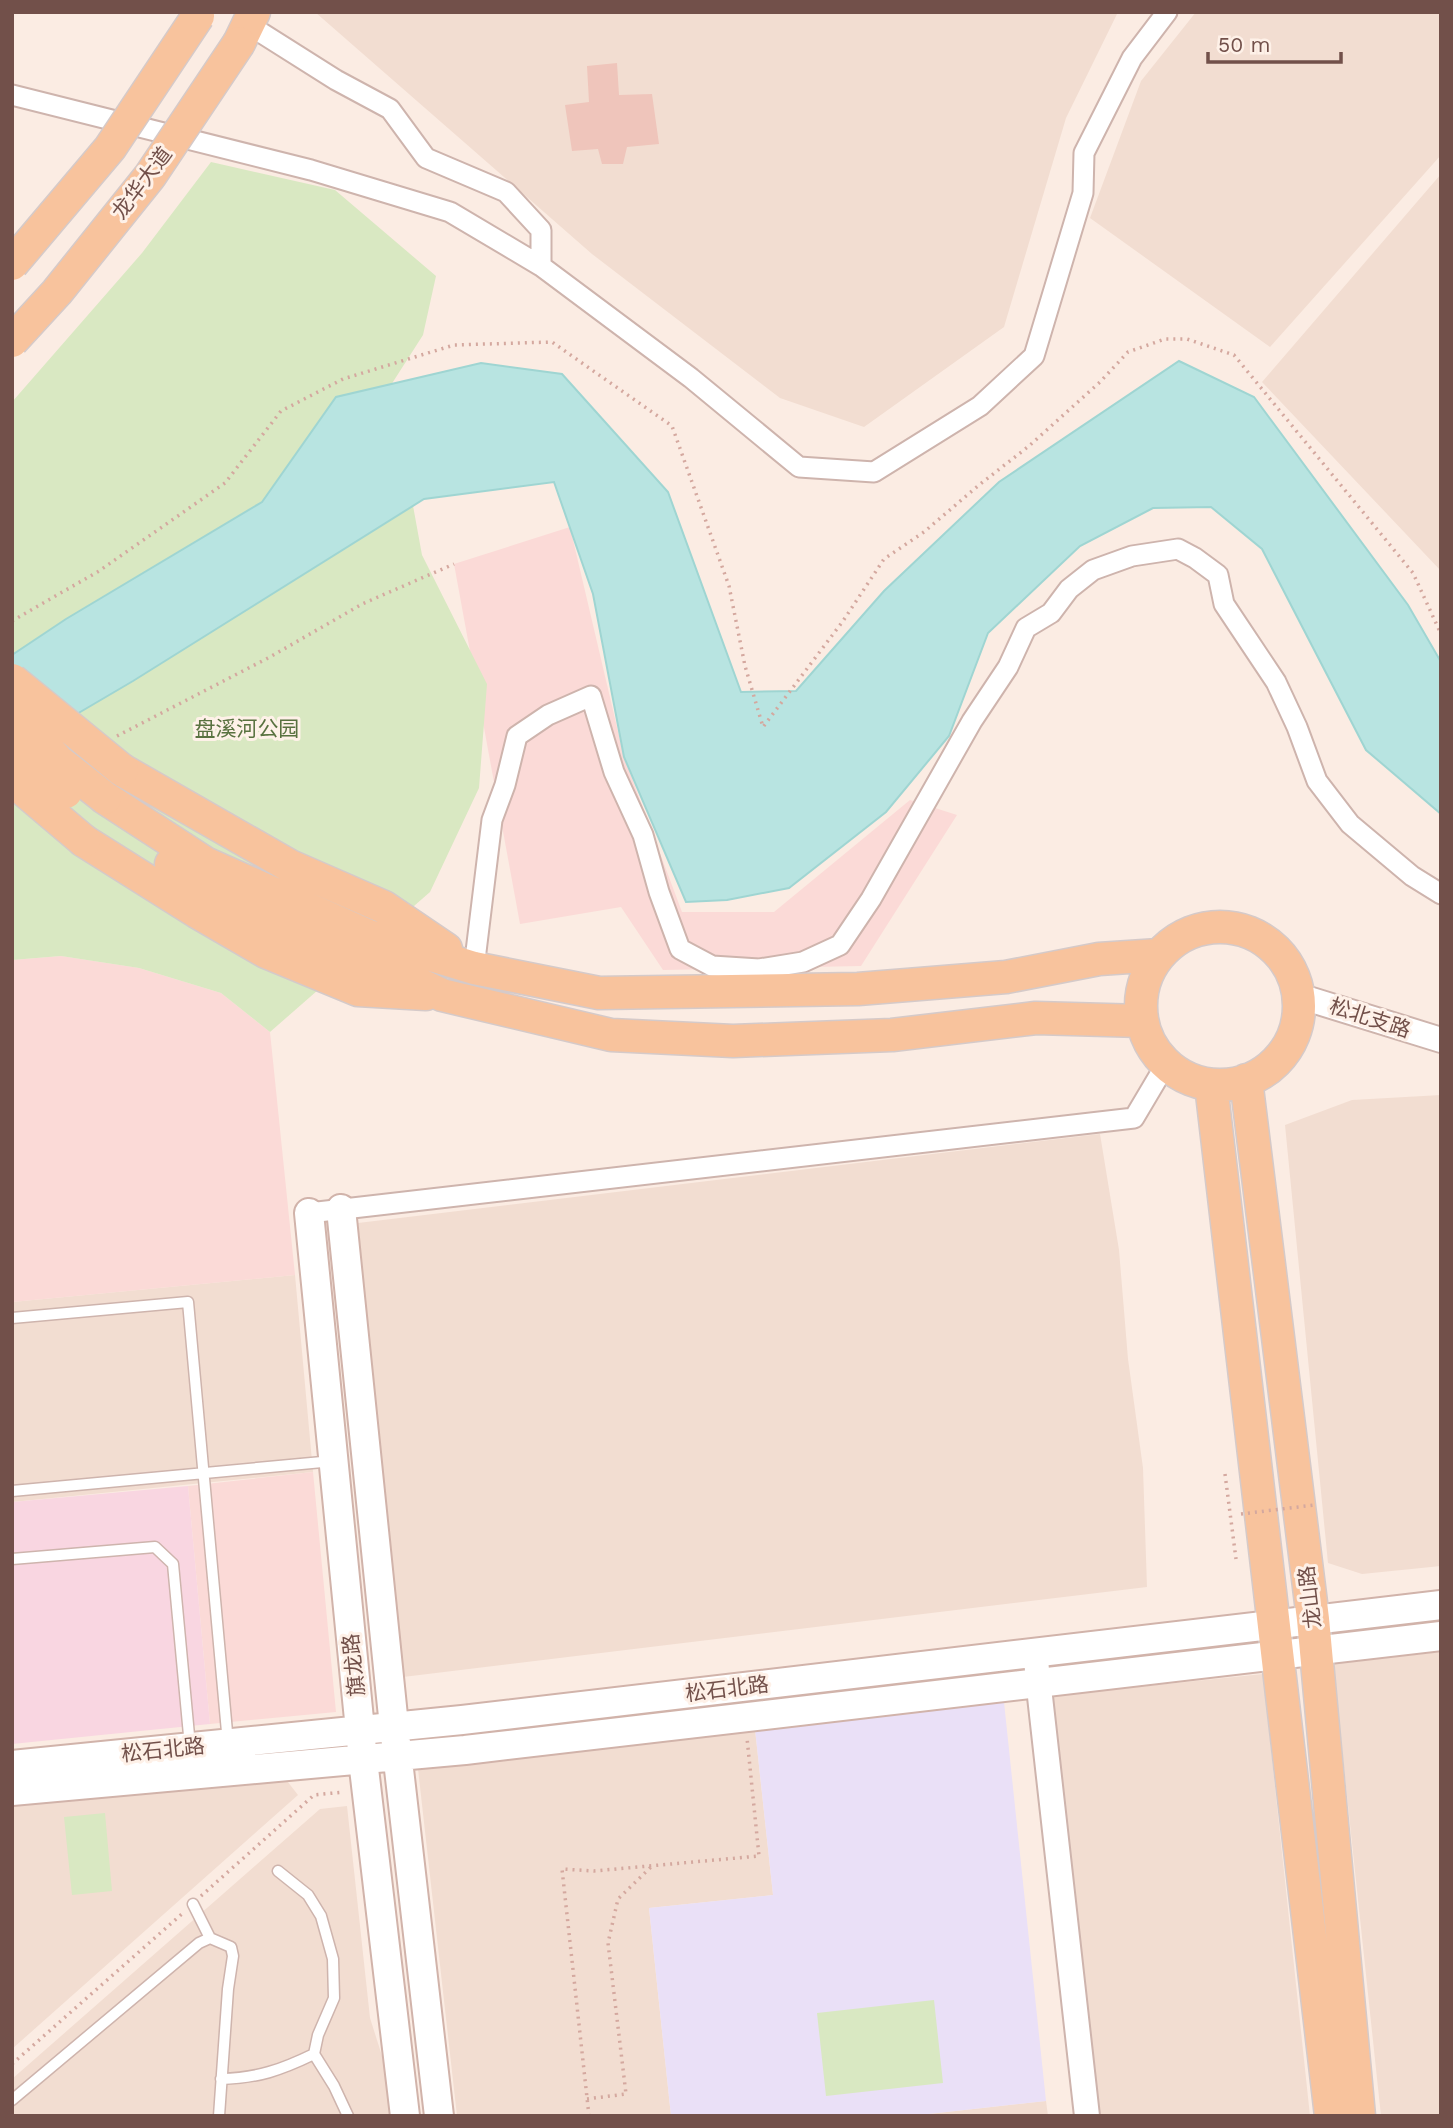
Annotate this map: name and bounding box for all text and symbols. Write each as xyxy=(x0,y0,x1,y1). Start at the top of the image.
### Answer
scale bar xyxy=(1208,21,1341,65)
text: 50 m xyxy=(1218,32,1270,57)
street label: 龙华大道 xyxy=(106,142,177,224)
park label: 盘溪河公园 xyxy=(195,716,300,741)
street label: 松北支路 xyxy=(1326,993,1414,1042)
street label: 龙山路 xyxy=(1293,1564,1326,1630)
street label: 旗龙路 xyxy=(338,1632,369,1698)
street label: 松石北路 xyxy=(684,1671,770,1706)
street label: 松石北路 xyxy=(120,1733,206,1766)

